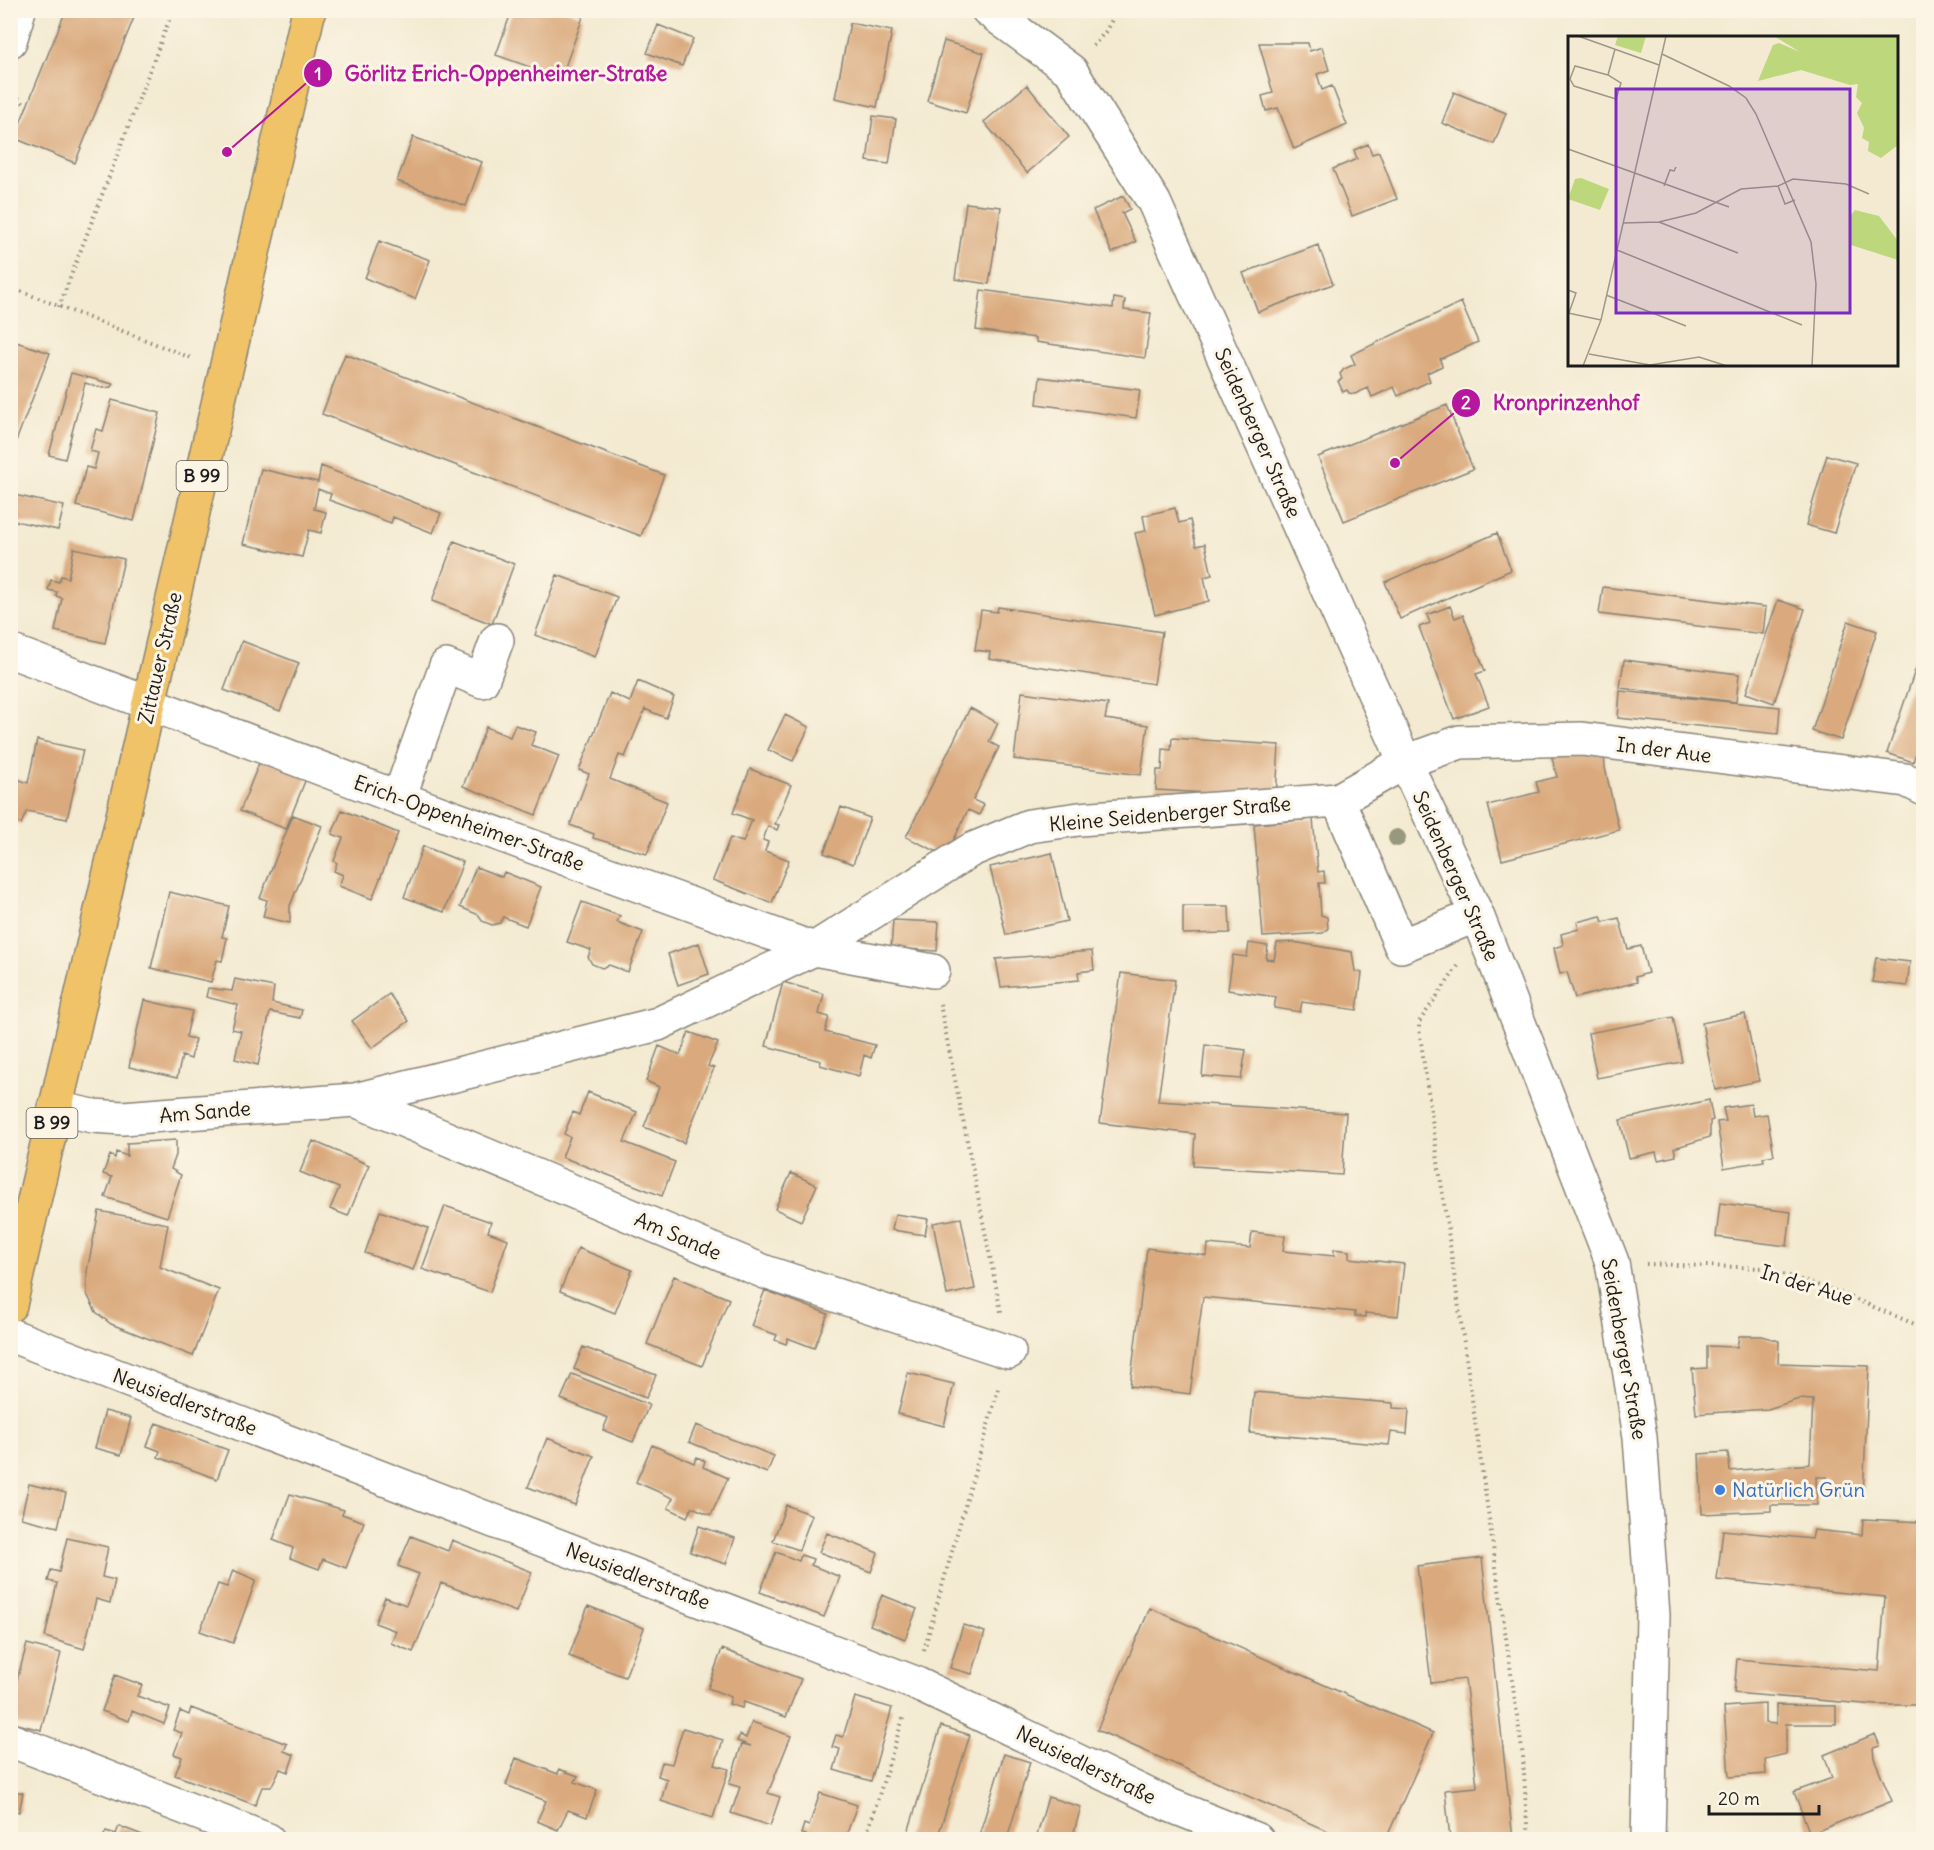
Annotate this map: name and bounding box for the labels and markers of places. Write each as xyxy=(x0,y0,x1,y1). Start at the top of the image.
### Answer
callout: Görlitz Erich-Oppenheimer-Straße xyxy=(303,54,680,93)
callout: Kronprinzenhof xyxy=(1451,383,1652,422)
place label: Natürlich Grün xyxy=(1732,1477,1865,1502)
marker: Natürlich Grün xyxy=(1713,1483,1727,1497)

